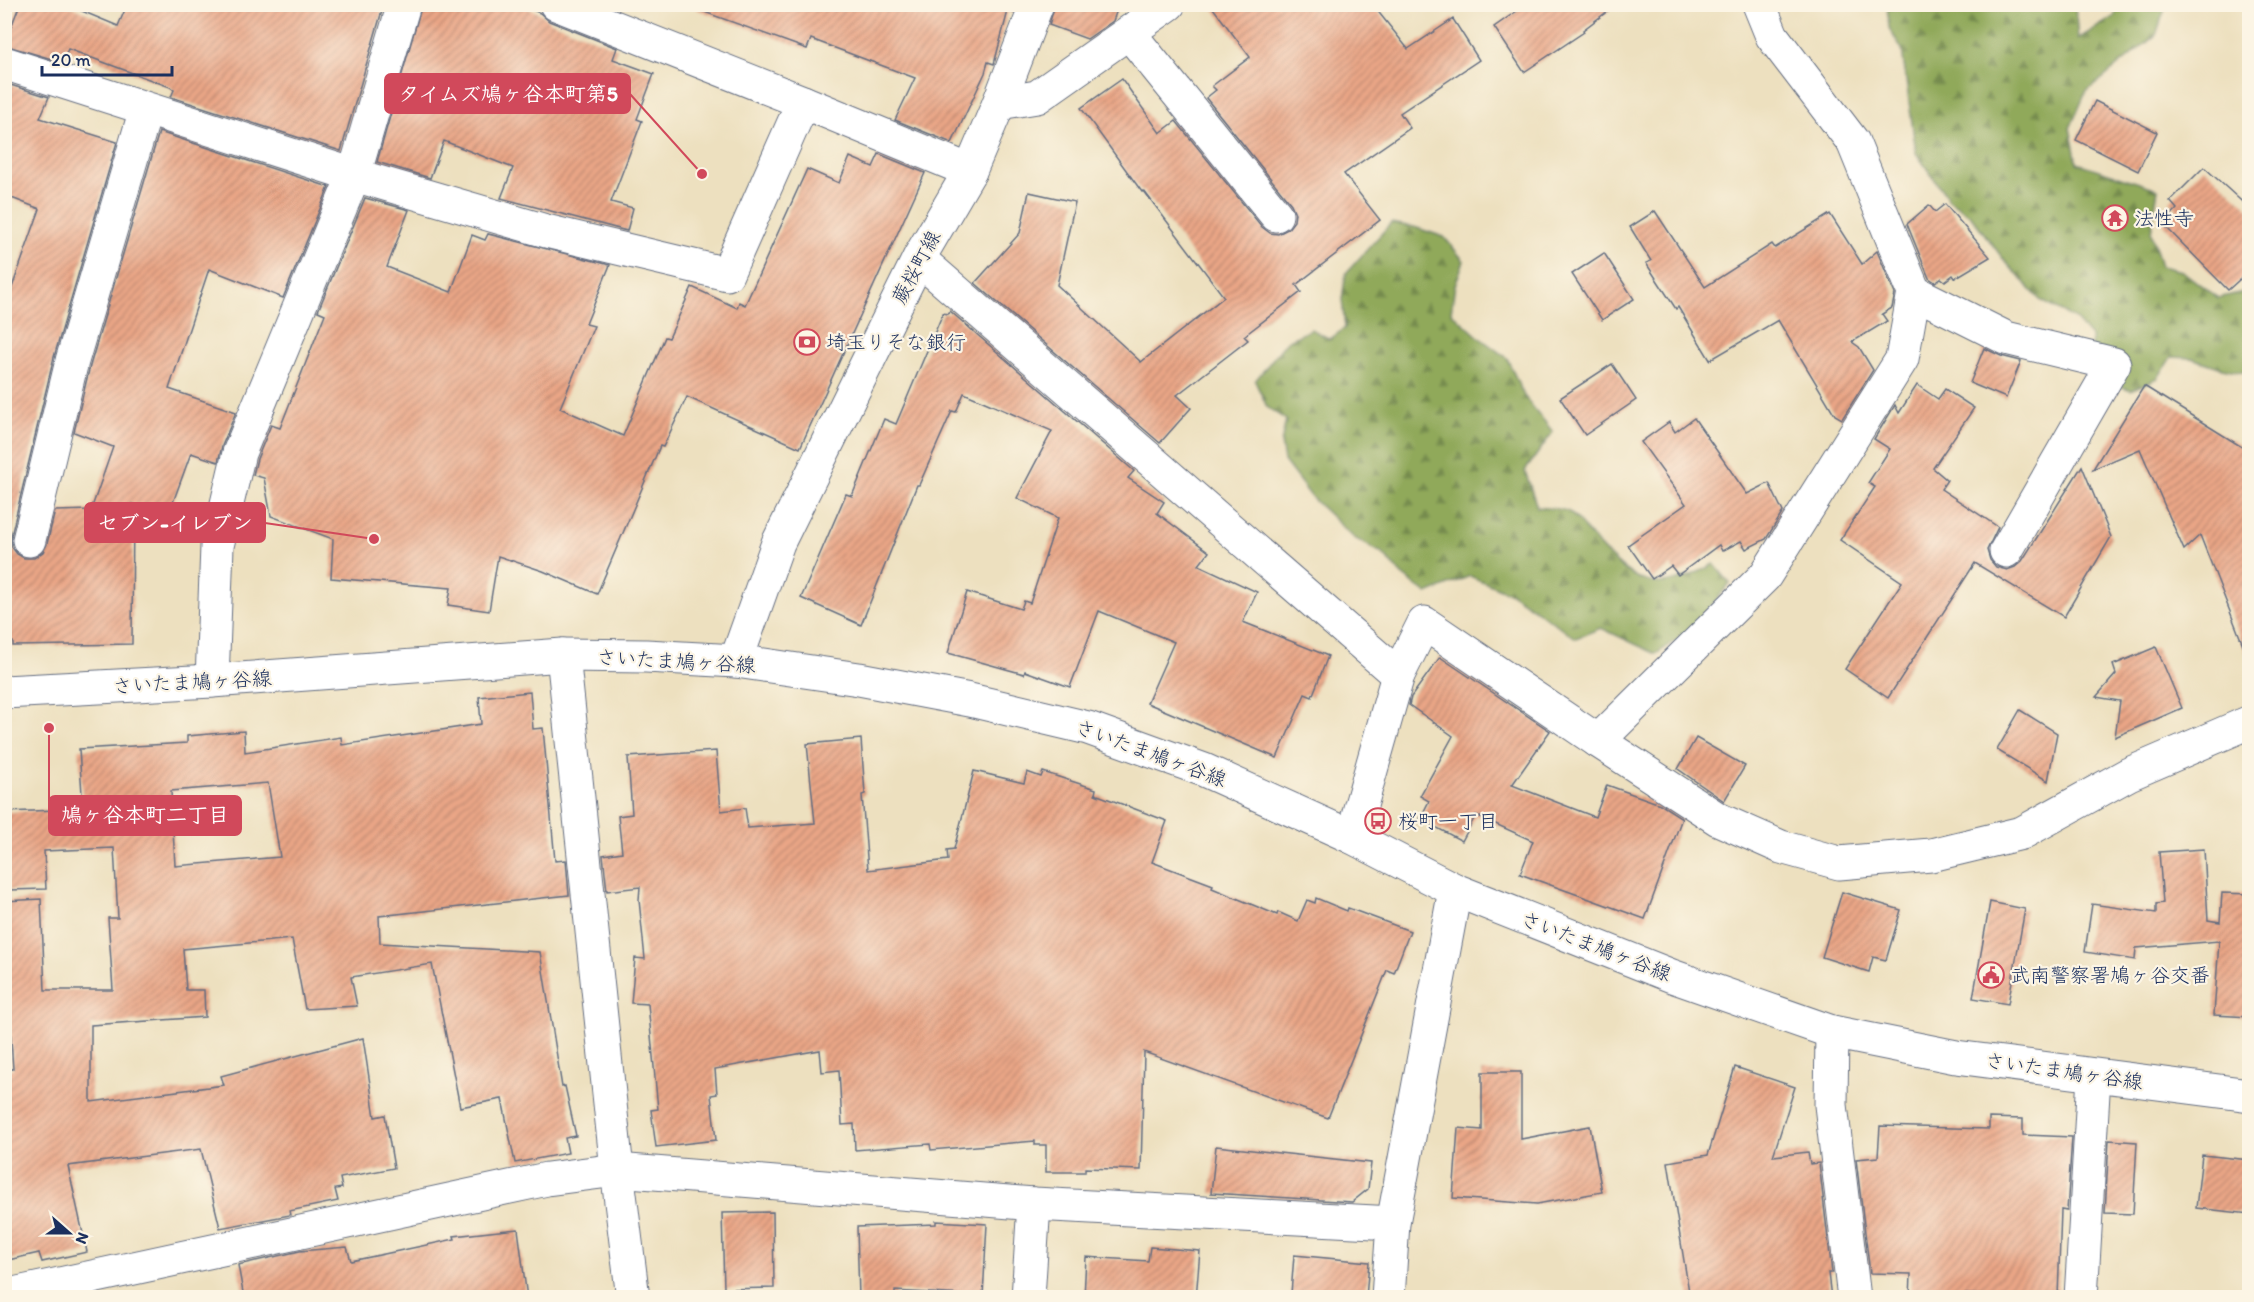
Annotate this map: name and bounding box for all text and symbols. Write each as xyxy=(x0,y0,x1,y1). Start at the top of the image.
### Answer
scale bar xyxy=(42,39,172,77)
text: 20 m xyxy=(51,49,91,71)
callout: タイムズ鳩ヶ谷本町第5 xyxy=(385,74,630,113)
text: タイムズ鳩ヶ谷本町第5 xyxy=(398,81,618,106)
temple icon: 法性寺 xyxy=(2100,203,2130,233)
place label: 法性寺 xyxy=(2134,206,2194,230)
street label: 蕨桜町線 xyxy=(887,226,945,308)
bank icon: 埼玉りそな銀行 xyxy=(792,327,822,357)
place label: 埼玉りそな銀行 xyxy=(826,330,966,354)
callout: セブン-イレブン xyxy=(85,503,265,542)
text: セブン-イレブン xyxy=(97,510,253,535)
street label: さいたま鳩ヶ谷線 xyxy=(596,645,756,677)
street label: さいたま鳩ヶ谷線 xyxy=(112,666,272,698)
street label: さいたま鳩ヶ谷線 xyxy=(1072,714,1230,792)
callout: 鳩ヶ谷本町二丁目 xyxy=(49,796,241,835)
text: 鳩ヶ谷本町二丁目 xyxy=(61,802,229,827)
bus stop icon: 桜町一丁目 xyxy=(1363,806,1393,836)
place label: 桜町一丁目 xyxy=(1398,809,1498,833)
street label: さいたま鳩ヶ谷線 xyxy=(1517,906,1675,986)
public building icon: 武南警察署鳩ヶ谷交番 xyxy=(1976,960,2006,990)
place label: 武南警察署鳩ヶ谷交番 xyxy=(2010,963,2210,987)
street label: さいたま鳩ヶ谷線 xyxy=(1984,1048,2144,1094)
north arrow xyxy=(39,1203,99,1263)
text: N xyxy=(72,1230,93,1247)

